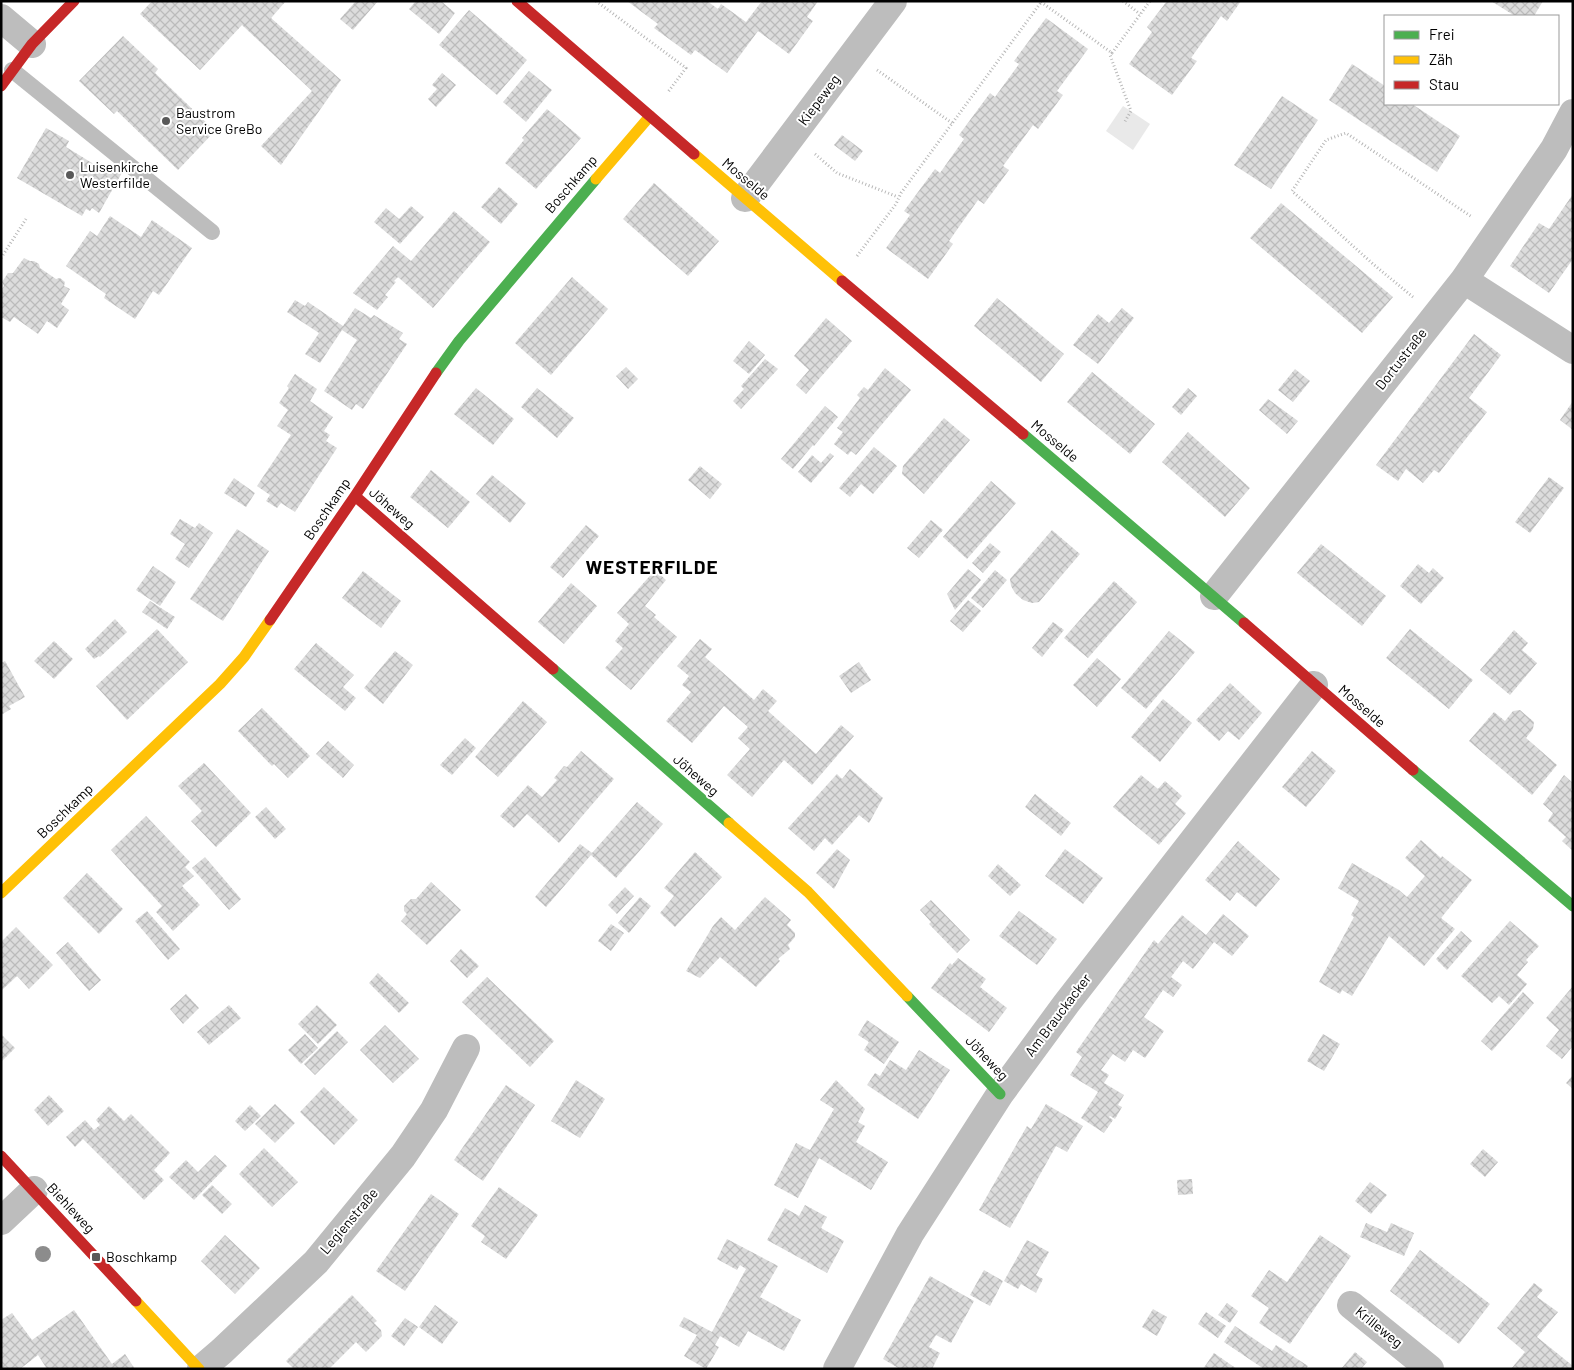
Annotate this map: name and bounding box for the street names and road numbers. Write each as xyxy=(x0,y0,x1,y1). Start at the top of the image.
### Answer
street label: Kiepeweg xyxy=(794,71,843,128)
street label: Boschkamp xyxy=(541,151,600,216)
street label: Mosselde xyxy=(719,154,773,203)
street label: Dortustraße xyxy=(1371,325,1430,393)
street label: Mosselde xyxy=(1028,416,1082,465)
street label: Boschkamp xyxy=(300,474,354,543)
street label: Jöheweg xyxy=(366,483,419,532)
street label: Mosselde xyxy=(1335,681,1389,731)
street label: Jöheweg xyxy=(670,750,723,799)
street label: Boschkamp xyxy=(33,780,96,842)
street label: Am Brauckacker xyxy=(1021,970,1094,1059)
street label: Jöheweg xyxy=(962,1032,1012,1084)
street label: Biehleweg xyxy=(44,1179,99,1236)
street label: Legienstraße xyxy=(316,1184,381,1257)
street label: Krilleweg xyxy=(1352,1302,1406,1351)

